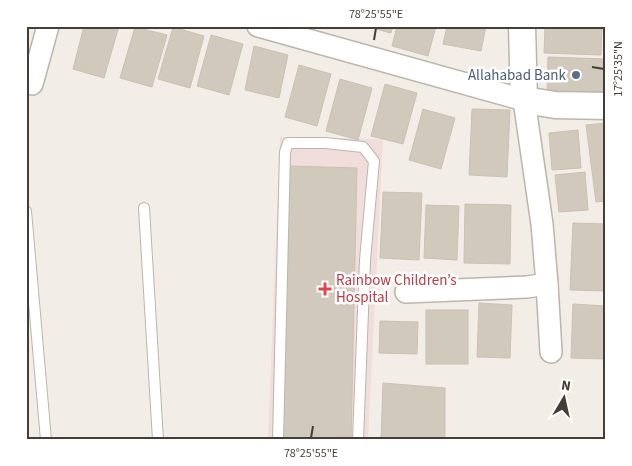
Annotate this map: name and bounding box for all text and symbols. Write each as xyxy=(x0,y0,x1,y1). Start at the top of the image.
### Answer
text: 78°25'55"E xyxy=(349,6,403,23)
text: 17°25'35"N xyxy=(610,41,627,97)
place label: Allahabad Bank xyxy=(468,65,567,86)
marker: Allahabad Bank xyxy=(570,69,582,81)
place label: Rainbow Children’s Hospital xyxy=(336,270,457,308)
marker: Rainbow Children’s Hospital xyxy=(318,282,332,296)
north arrow xyxy=(540,374,590,424)
text: N xyxy=(560,376,572,397)
text: 78°25'55"E xyxy=(284,445,338,462)

